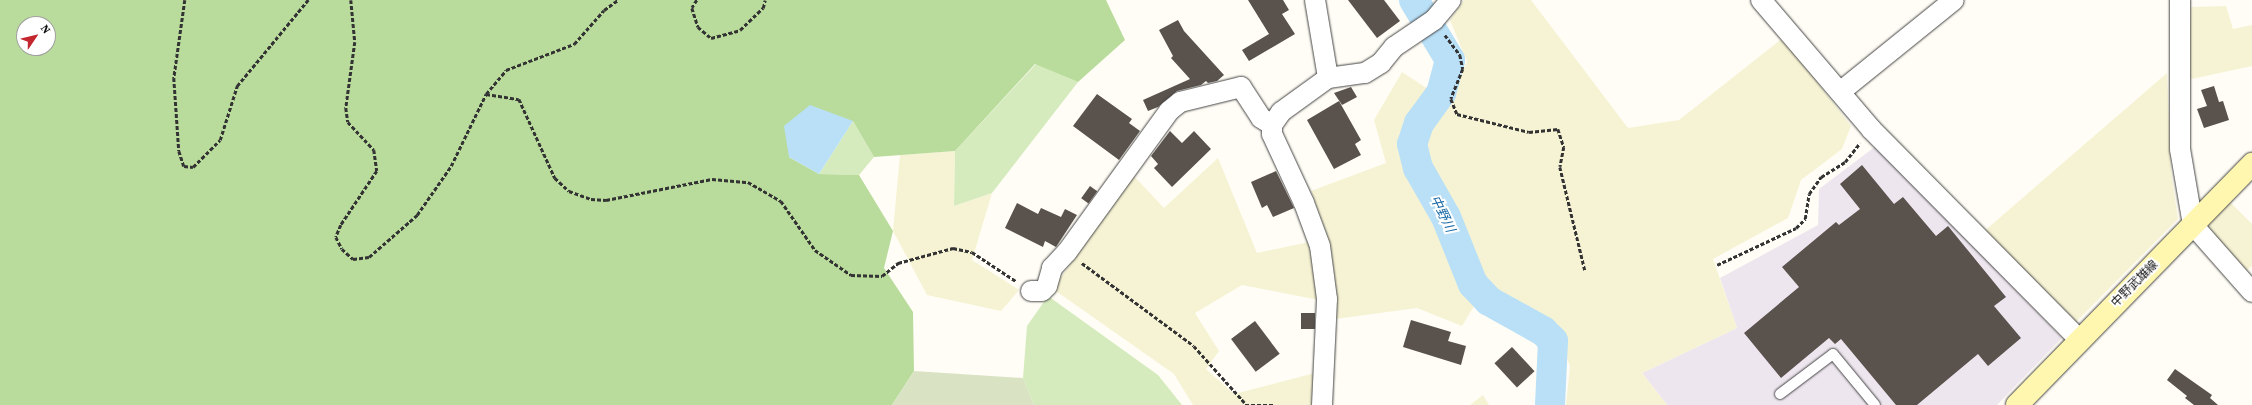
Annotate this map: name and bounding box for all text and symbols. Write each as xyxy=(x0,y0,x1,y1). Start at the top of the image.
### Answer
north arrow xyxy=(16,16,56,56)
text: N xyxy=(37,22,54,37)
water label: 中野川 xyxy=(1426,193,1458,235)
street label: 中野武雄線 xyxy=(2109,258,2161,310)

